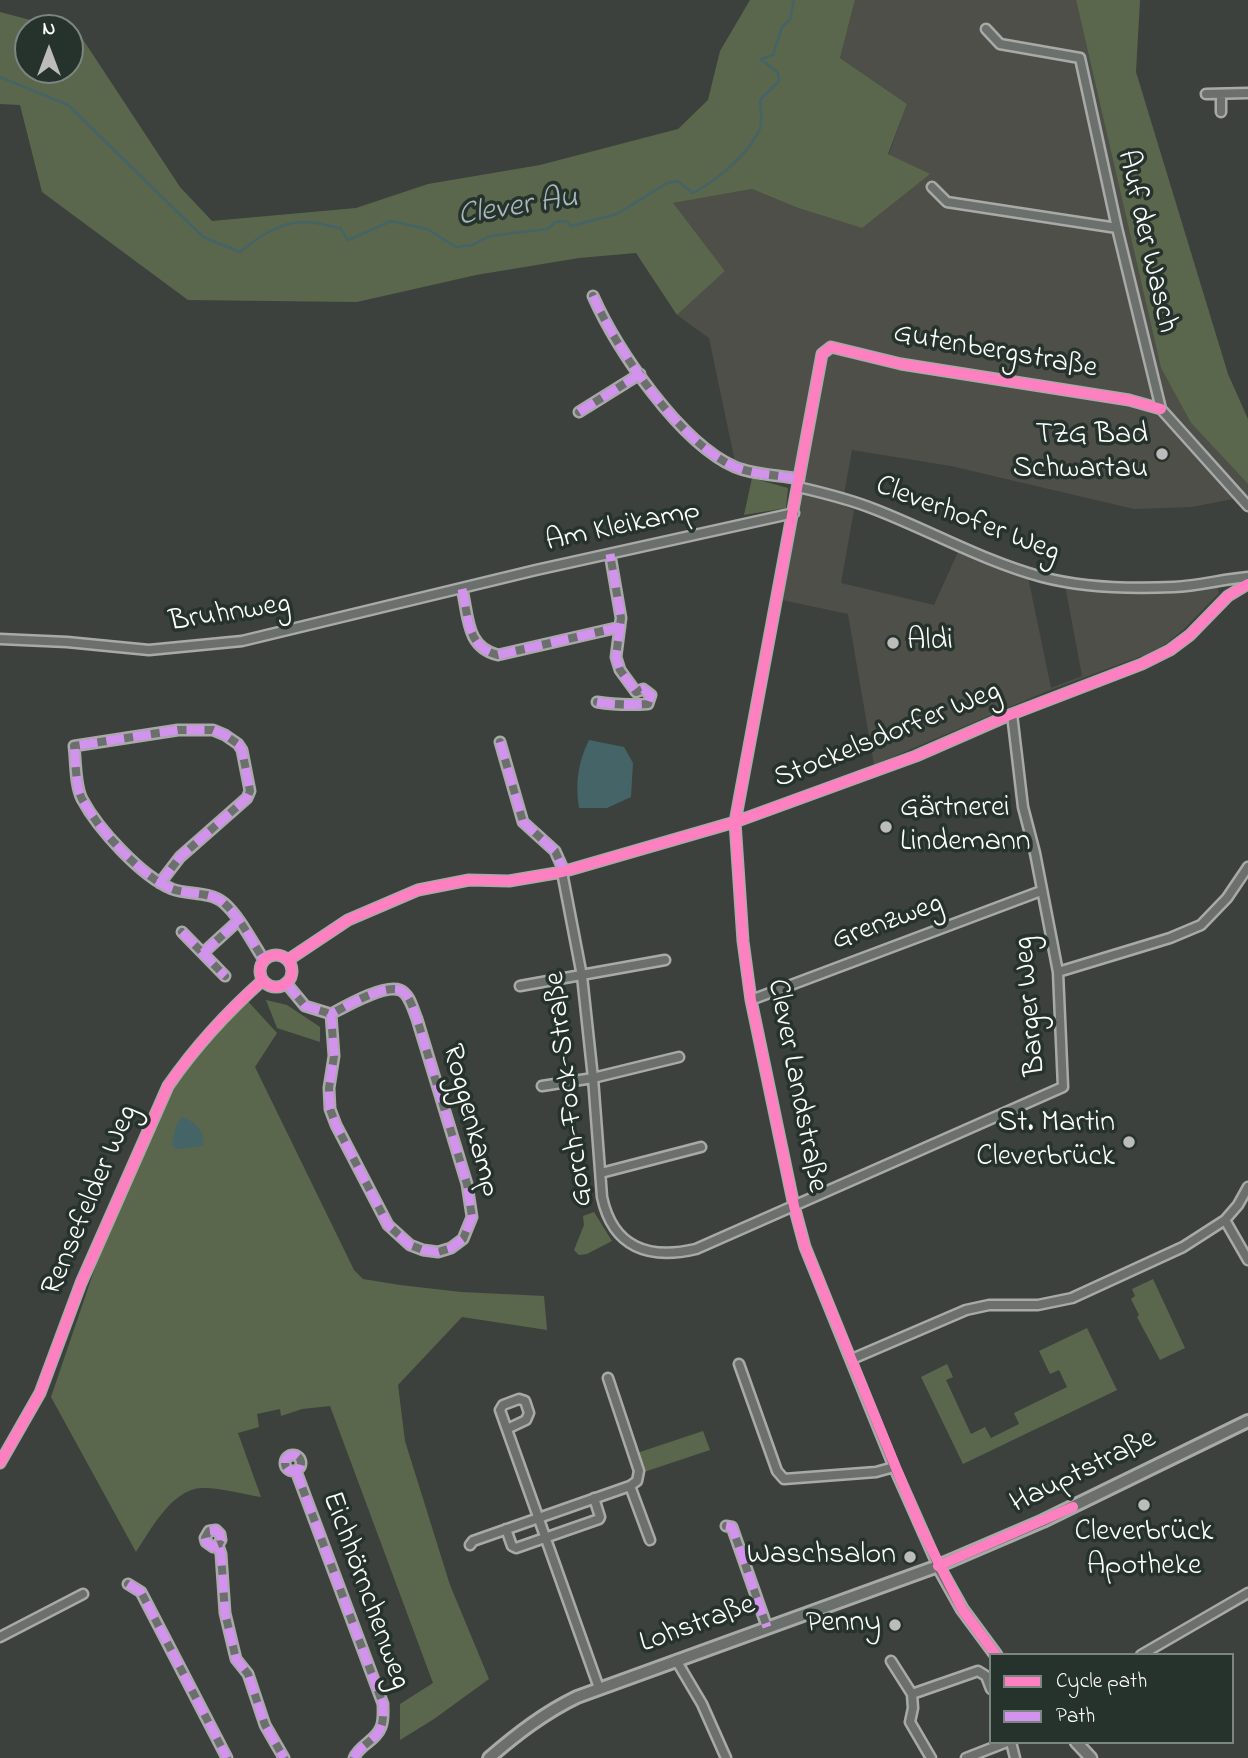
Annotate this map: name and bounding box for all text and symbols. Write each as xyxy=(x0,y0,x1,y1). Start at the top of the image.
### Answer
north arrow xyxy=(14,14,84,84)
text: N xyxy=(43,16,55,43)
street label: Auf der Wasch xyxy=(1107,147,1183,337)
water label: Clever Au xyxy=(455,181,581,237)
street label: Gutenbergstraße xyxy=(890,317,1100,389)
place label: TZG Bad Schwartau xyxy=(1013,419,1148,490)
marker: TZG Bad Schwartau xyxy=(1154,446,1170,462)
street label: Cleverhofer Weg xyxy=(870,469,1064,573)
street label: Am Kleikamp xyxy=(543,494,703,562)
street label: Bruhnweg xyxy=(167,588,293,642)
place label: Aldi xyxy=(907,625,953,661)
marker: Aldi xyxy=(885,635,901,651)
street label: Stockelsdorfer Weg xyxy=(769,675,1007,799)
place label: Gärtnerei Lindemann xyxy=(900,792,1031,862)
marker: Gärtnerei Lindemann xyxy=(878,819,894,835)
street label: Grenzweg xyxy=(828,887,948,961)
street label: Barger Weg xyxy=(1008,935,1056,1077)
street label: Gorch-Fock-Straße xyxy=(539,969,603,1209)
street label: Clever Landstraße xyxy=(757,976,833,1196)
street label: Roggenkamp xyxy=(431,1041,507,1201)
street label: Rensefelder Weg xyxy=(36,1100,148,1302)
place label: St. Martin Cleverbrück xyxy=(976,1107,1115,1178)
marker: St. Martin Cleverbrück xyxy=(1121,1134,1137,1150)
street label: Hauptstraße xyxy=(1006,1422,1162,1524)
street label: Eichhörnchenweg xyxy=(312,1487,416,1695)
marker: Cleverbrück Apotheke xyxy=(1136,1497,1152,1513)
place label: Cleverbrück Apotheke xyxy=(1075,1516,1213,1586)
place label: Waschsalon xyxy=(747,1539,896,1575)
marker: Waschsalon xyxy=(902,1549,918,1565)
street label: Lohstraße xyxy=(635,1589,761,1663)
place label: Penny xyxy=(806,1607,881,1643)
marker: Penny xyxy=(887,1617,903,1633)
legend xyxy=(989,1653,1234,1744)
text: Cycle path xyxy=(1056,1667,1147,1697)
text: Path xyxy=(1056,1702,1095,1732)

